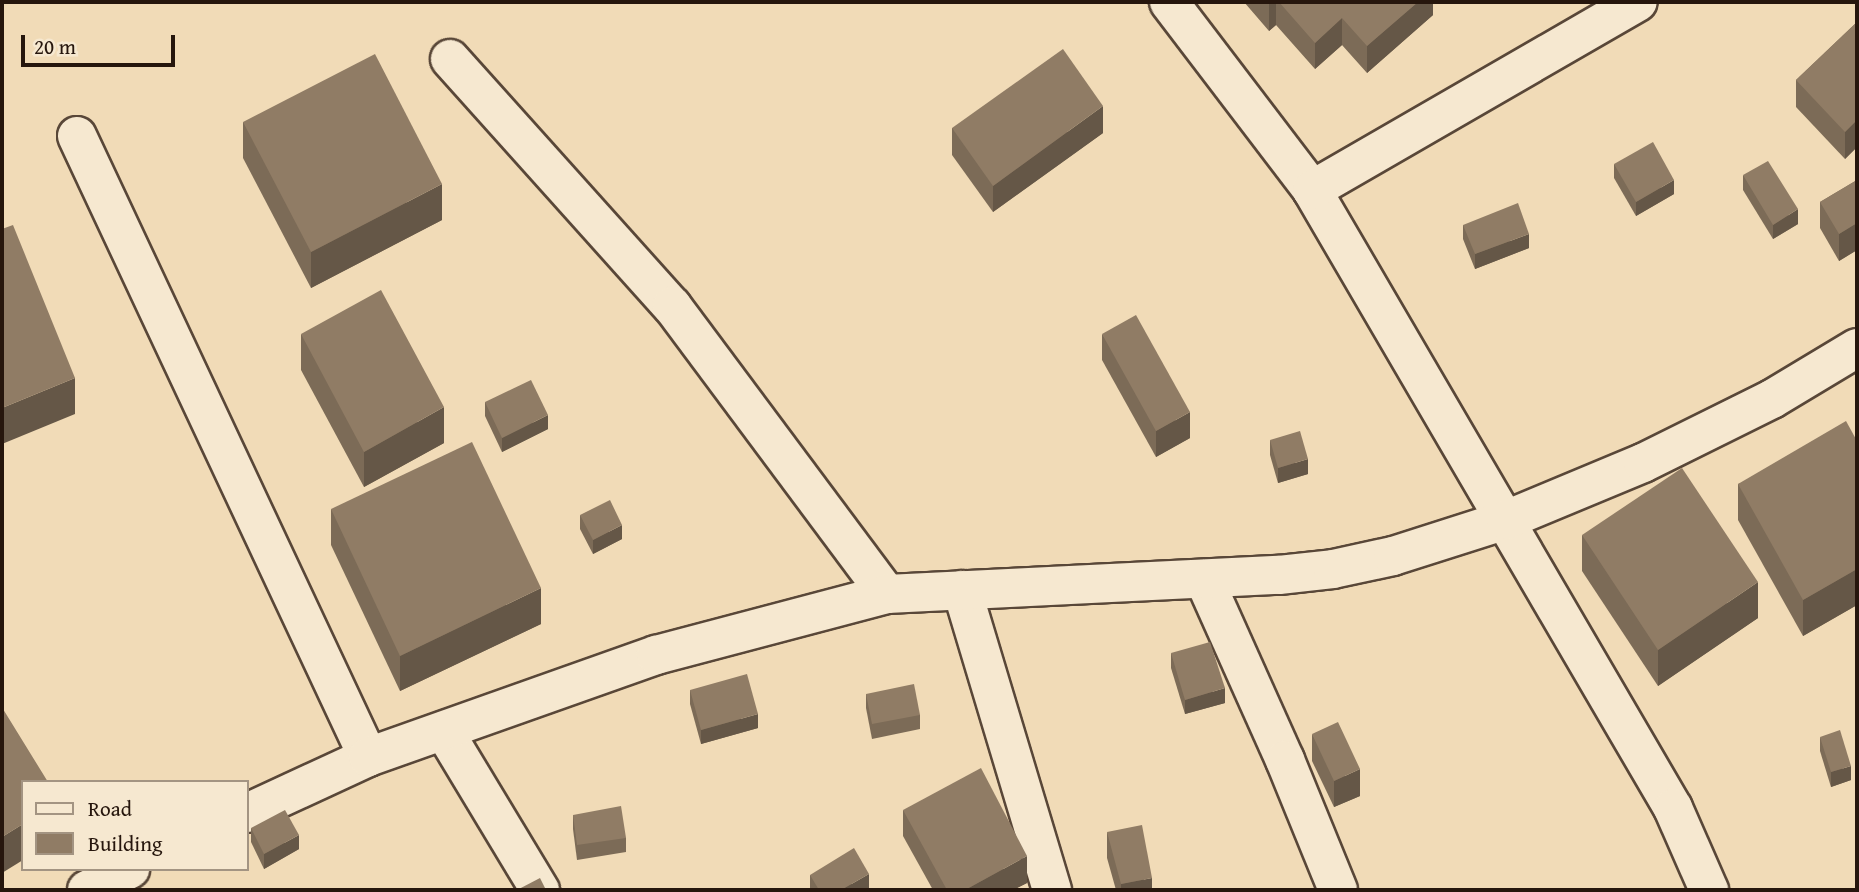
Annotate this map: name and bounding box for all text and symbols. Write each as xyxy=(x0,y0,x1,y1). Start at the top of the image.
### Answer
scale bar xyxy=(24,21,178,65)
text: 20 m xyxy=(34,31,76,62)
legend xyxy=(21,780,248,871)
text: Road xyxy=(88,793,132,824)
text: Building xyxy=(88,828,162,859)

